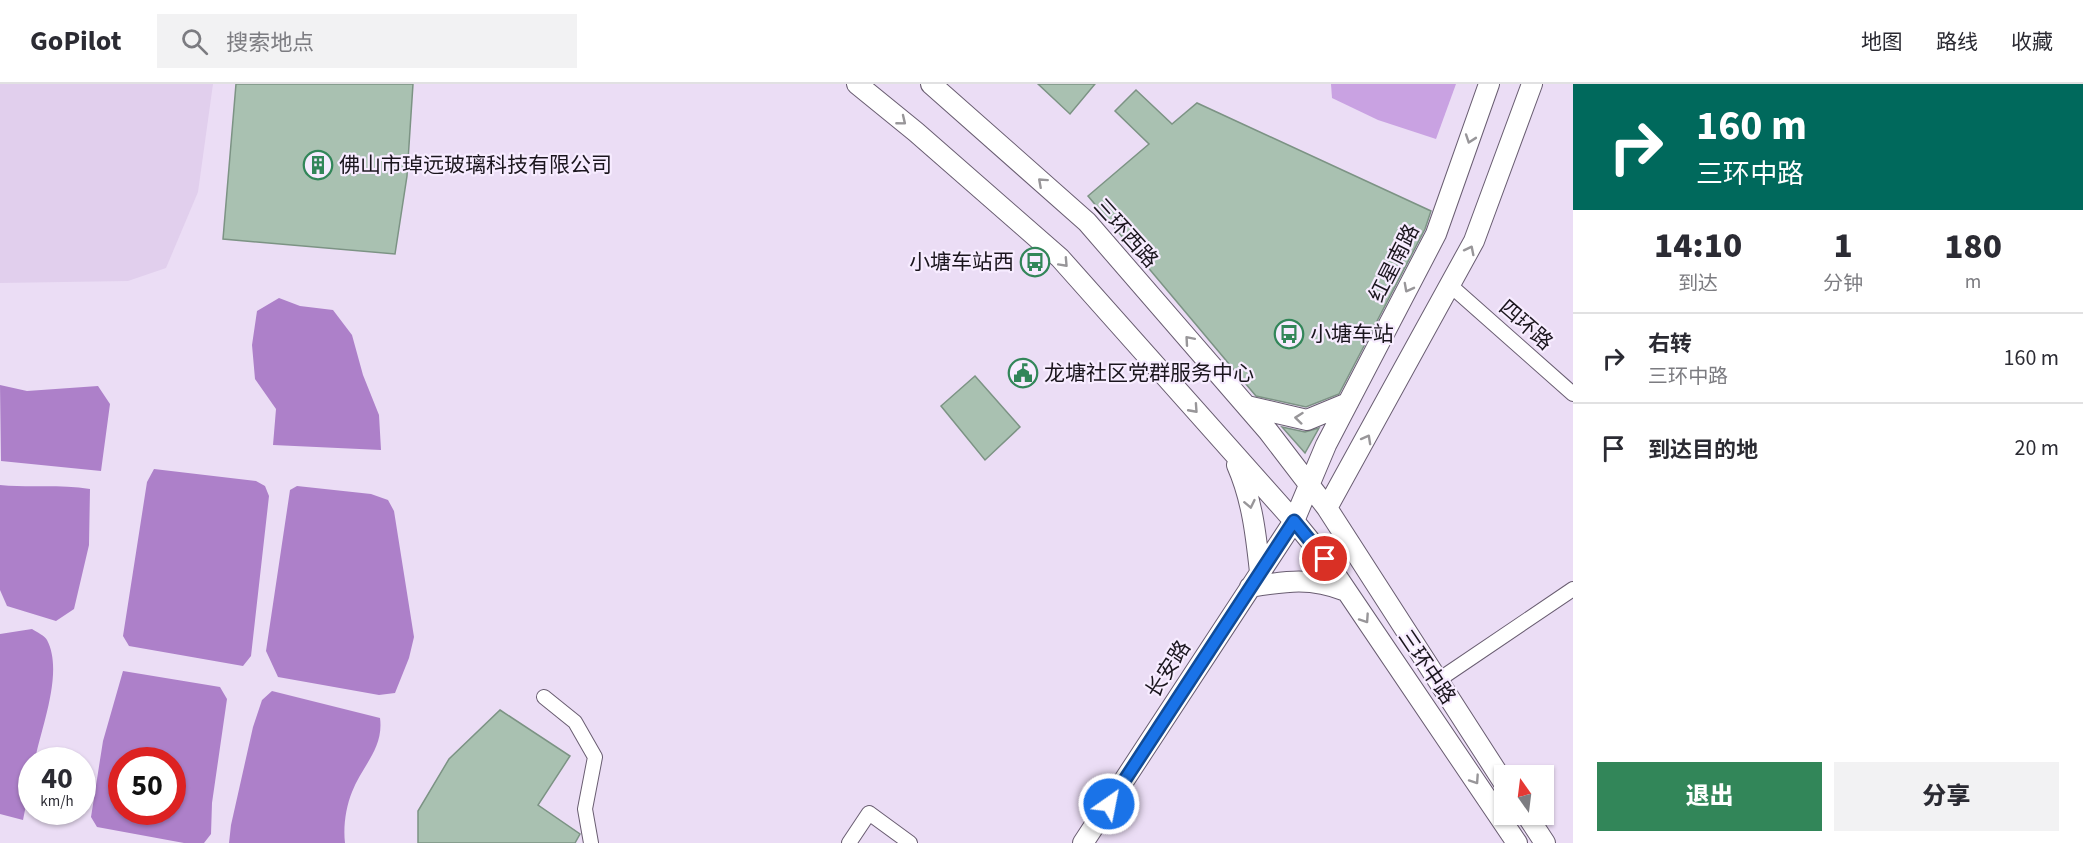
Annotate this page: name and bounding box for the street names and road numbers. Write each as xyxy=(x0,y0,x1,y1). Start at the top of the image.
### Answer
street label: 三环西路 xyxy=(1087,192,1165,274)
street label: 红星南路 xyxy=(1362,219,1426,307)
street label: 四环路 xyxy=(1492,293,1560,357)
street label: 三环中路 xyxy=(1391,624,1463,710)
street label: 长安路 xyxy=(1138,634,1198,704)

